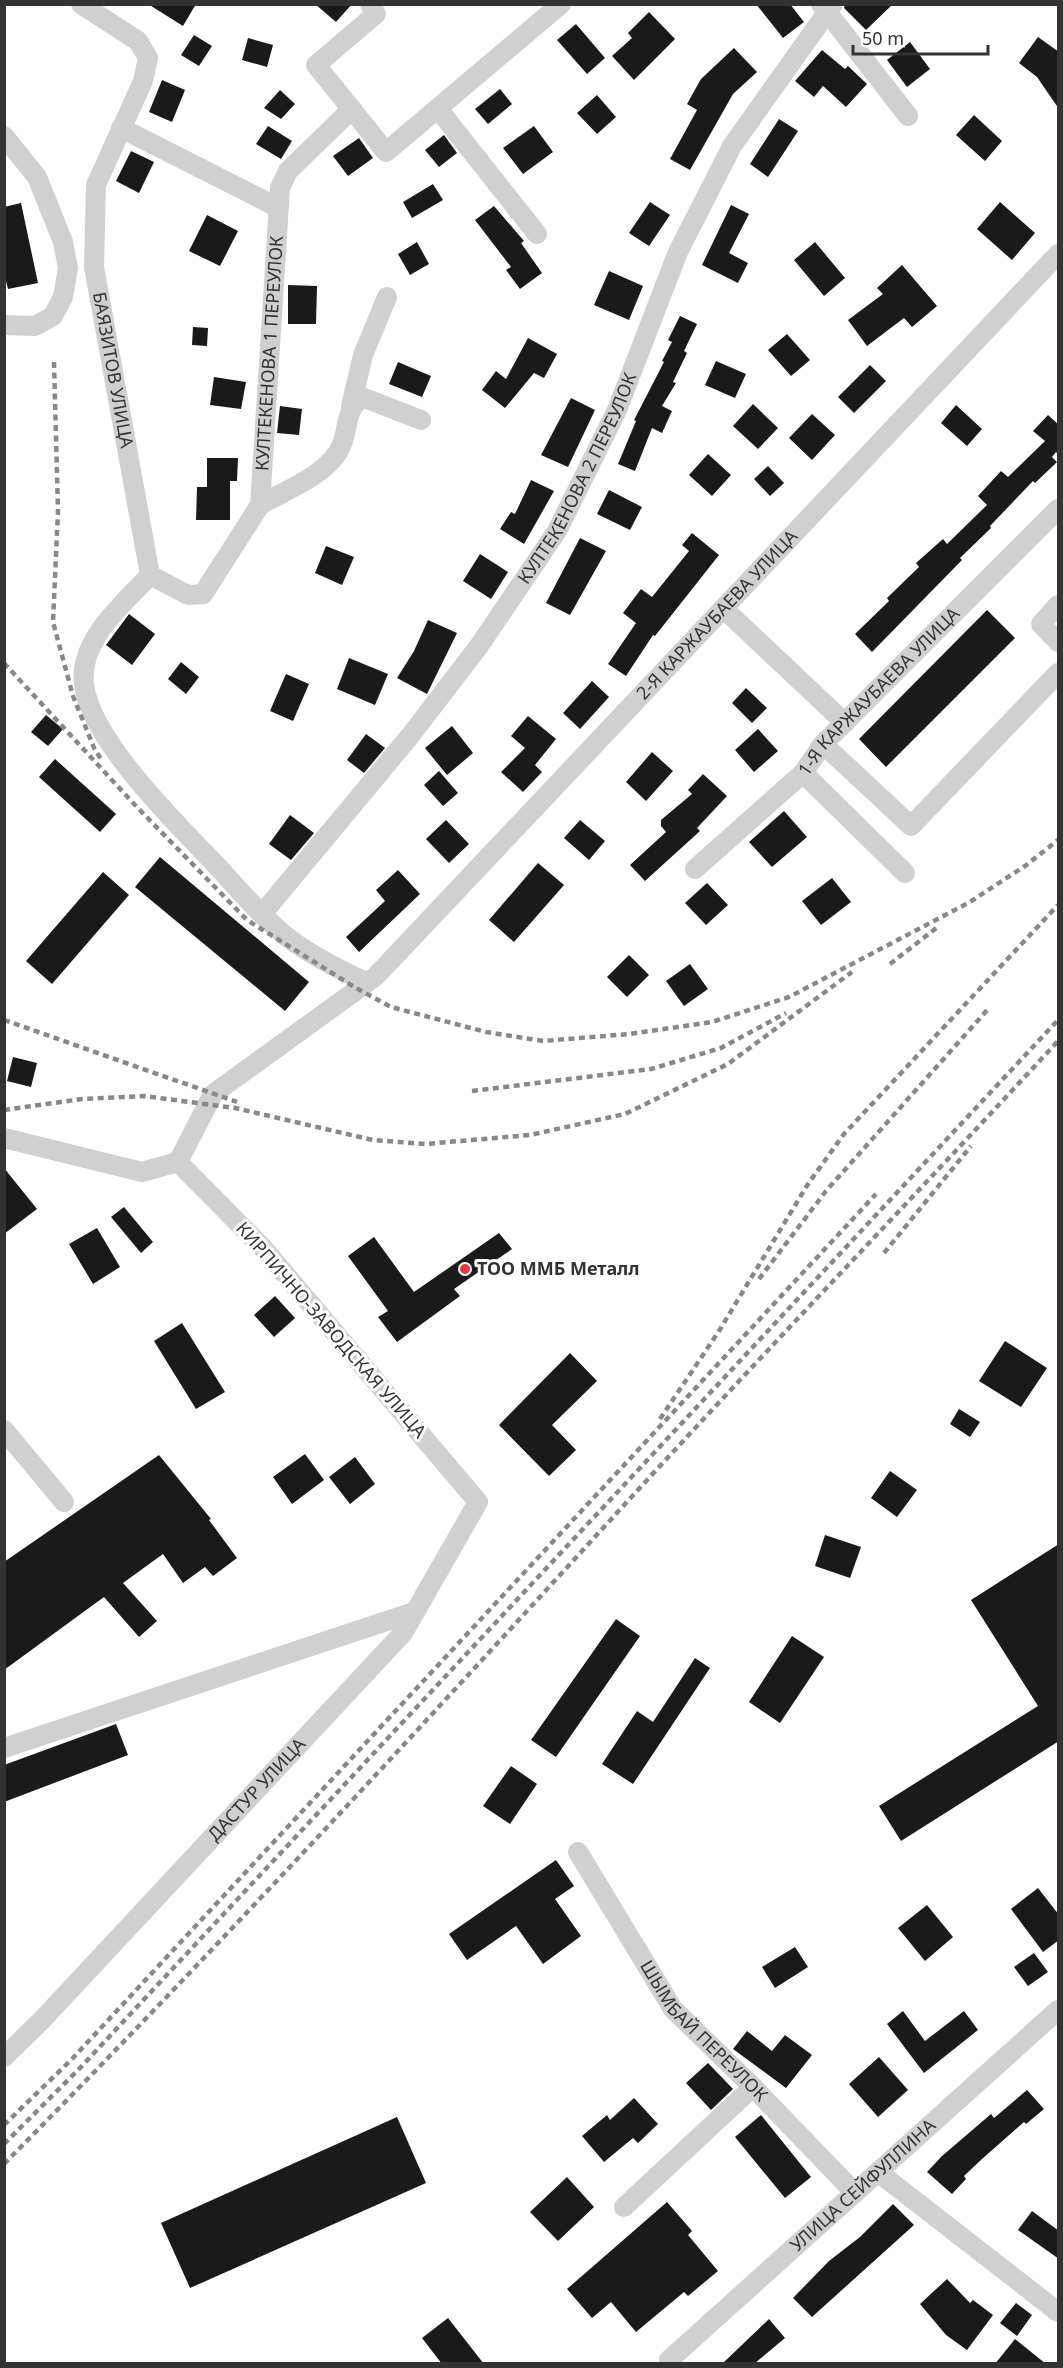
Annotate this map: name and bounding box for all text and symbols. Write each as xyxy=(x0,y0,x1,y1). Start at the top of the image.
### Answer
scale bar xyxy=(853,18,988,56)
text: 50 m xyxy=(862,26,904,50)
street label: КУЛТЕКЕНОВА 1 ПЕРЕУЛОК xyxy=(249,234,288,472)
street label: БАЯЗИТОВ УЛИЦА xyxy=(88,290,140,450)
street label: КУЛТЕКЕНОВА 2 ПЕРЕУЛОК xyxy=(512,368,642,588)
street label: 2-Я КАРЖАУБАЕВА УЛИЦА xyxy=(631,524,803,704)
street label: 1-Я КАРЖАУБАЕВА УЛИЦА xyxy=(792,601,965,780)
street label: КИРПИЧНО-ЗАВОДСКАЯ УЛИЦА xyxy=(231,1216,433,1443)
place label: ТОО ММБ Металл xyxy=(477,1256,640,1280)
marker: ТОО ММБ Металл xyxy=(458,1262,472,1276)
street label: ДАСТУР УЛИЦА xyxy=(202,1732,311,1846)
street label: ШЫМБАЙ ПЕРЕУЛОК xyxy=(635,1956,774,2107)
street label: УЛИЦА СЕЙФУЛЛИНА xyxy=(785,2113,940,2256)

